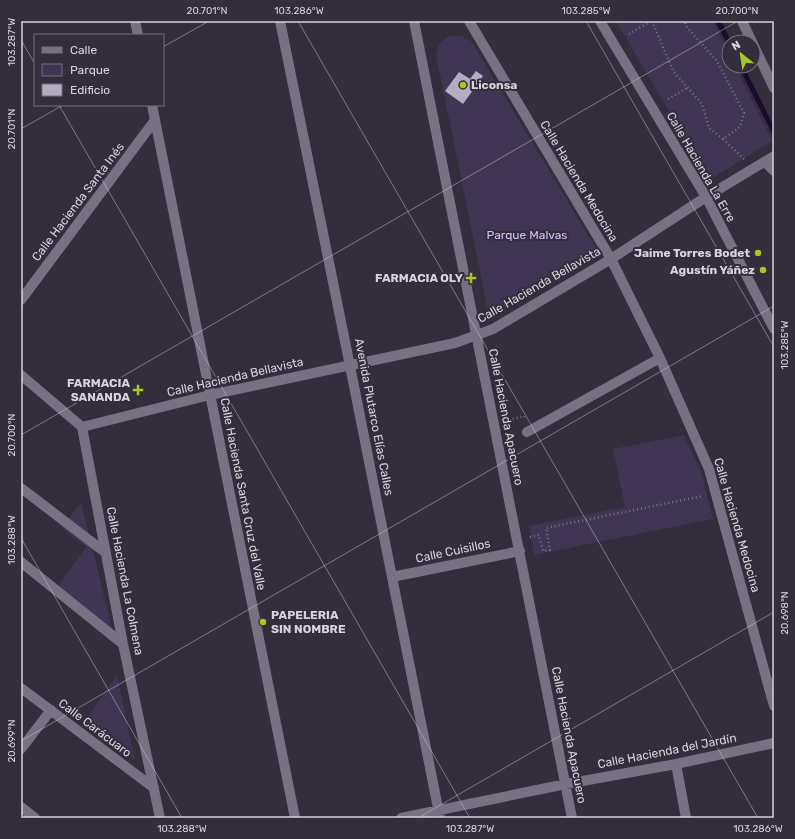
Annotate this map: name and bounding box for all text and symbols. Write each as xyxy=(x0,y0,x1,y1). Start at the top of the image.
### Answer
text: 20.701°N xyxy=(187,5,227,17)
text: 103.286°W xyxy=(274,5,324,17)
text: 103.285°W xyxy=(561,5,611,17)
text: 20.700°N xyxy=(716,5,759,17)
text: 103.287°W xyxy=(6,18,18,66)
legend xyxy=(34,34,164,106)
north arrow xyxy=(721,34,761,74)
text: N xyxy=(730,38,743,53)
text: Calle xyxy=(70,43,97,57)
text: Parque xyxy=(70,63,110,77)
place label: Liconsa xyxy=(471,78,517,92)
marker: Liconsa xyxy=(458,80,468,90)
text: Edificio xyxy=(70,83,110,97)
text: 20.701°N xyxy=(6,109,18,149)
street label: Calle Hacienda La Erre xyxy=(664,109,738,225)
street label: Calle Hacienda Medocina xyxy=(537,118,621,244)
street label: Calle Hacienda Santa Inés xyxy=(29,140,127,264)
park label: Parque Malvas xyxy=(487,228,567,242)
street label: Calle Hacienda Bellavista xyxy=(475,244,603,326)
place label: Jaime Torres Bodet xyxy=(634,246,750,260)
marker: Jaime Torres Bodet xyxy=(753,248,763,258)
place label: Agustín Yáñez xyxy=(670,263,755,277)
marker: Agustín Yáñez xyxy=(758,265,768,275)
place label: FARMACIA OLY xyxy=(375,271,463,285)
marker: FARMACIA OLY xyxy=(466,273,476,283)
text: 103.285°W xyxy=(779,320,791,370)
street label: Avenida Plutarco Elías Calles xyxy=(352,337,396,497)
street label: Calle Hacienda Apacuero xyxy=(486,347,526,487)
street label: Calle Hacienda Bellavista xyxy=(165,354,305,400)
place label: FARMACIA SANANDA xyxy=(67,376,130,404)
marker: FARMACIA SANANDA xyxy=(133,385,143,395)
street label: Calle Hacienda Santa Cruz del Valle xyxy=(217,397,269,592)
text: 20.700°N xyxy=(6,413,18,456)
street label: Calle Hacienda Medocina xyxy=(711,456,763,594)
street label: Calle Hacienda La Colmena xyxy=(104,506,146,656)
text: 103.288°W xyxy=(6,515,18,565)
street label: Calle Cuisillos xyxy=(414,536,492,566)
text: 20.698°N xyxy=(779,591,791,635)
place label: PAPELERIA SIN NOMBRE xyxy=(271,608,346,636)
marker: PAPELERIA SIN NOMBRE xyxy=(258,617,268,627)
street label: Calle Hacienda Apacuero xyxy=(549,665,589,805)
street label: Calle Carácuaro xyxy=(56,696,134,760)
text: 20.699°N xyxy=(6,719,18,763)
street label: Calle Hacienda del Jardín xyxy=(596,731,738,771)
text: 103.288°W xyxy=(157,823,207,835)
text: 103.287°W xyxy=(446,823,494,835)
text: 103.286°W xyxy=(733,823,783,835)

